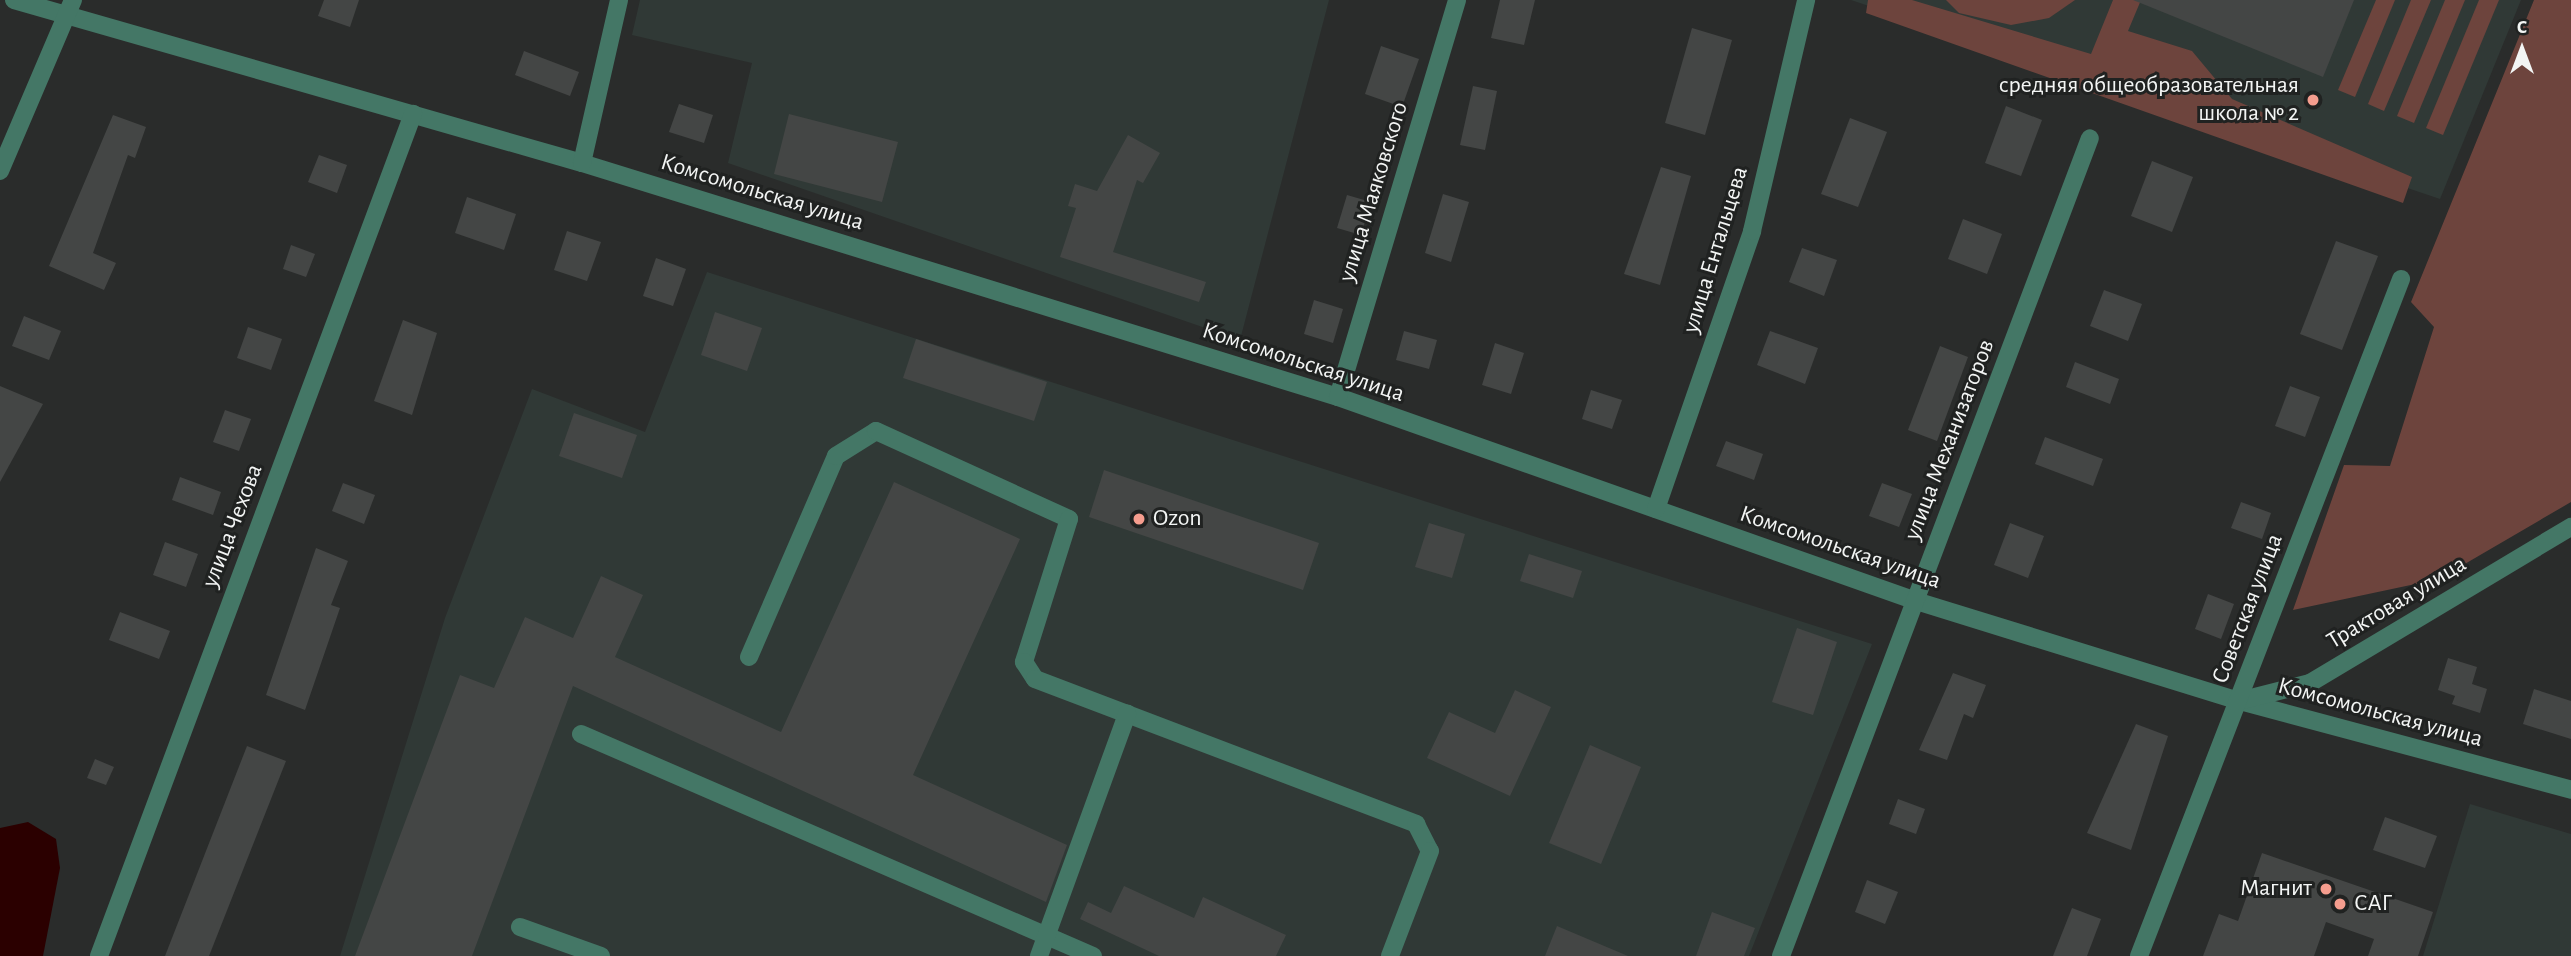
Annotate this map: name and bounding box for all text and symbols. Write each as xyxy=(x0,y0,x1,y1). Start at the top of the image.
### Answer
north arrow xyxy=(2487,14,2557,84)
text: С xyxy=(2517,18,2527,37)
place label: средняя общеобразовательная школа № 2 xyxy=(1999,72,2299,128)
marker: средняя общеобразовательная школа № 2 xyxy=(2305,92,2321,108)
street label: улица Маяковского xyxy=(1333,99,1415,285)
street label: Комсомольская улица xyxy=(657,148,867,238)
street label: улица Ентальцева xyxy=(1677,163,1755,337)
street label: Комсомольская улица xyxy=(1198,317,1408,409)
street label: улица Механизаторов xyxy=(1898,336,2002,544)
street label: улица Чехова xyxy=(196,460,270,592)
street label: Комсомольская улица xyxy=(1736,500,1944,596)
place label: Ozon xyxy=(1153,505,1202,533)
marker: Ozon xyxy=(1131,511,1147,527)
street label: Советская улица xyxy=(2206,530,2290,688)
street label: Трактовая улица xyxy=(2322,550,2472,656)
street label: Комсомольская улица xyxy=(2274,672,2486,754)
place label: Магнит xyxy=(2240,875,2312,903)
marker: Магнит xyxy=(2318,881,2334,897)
place label: САГ xyxy=(2354,890,2392,918)
marker: САГ xyxy=(2332,896,2348,912)

